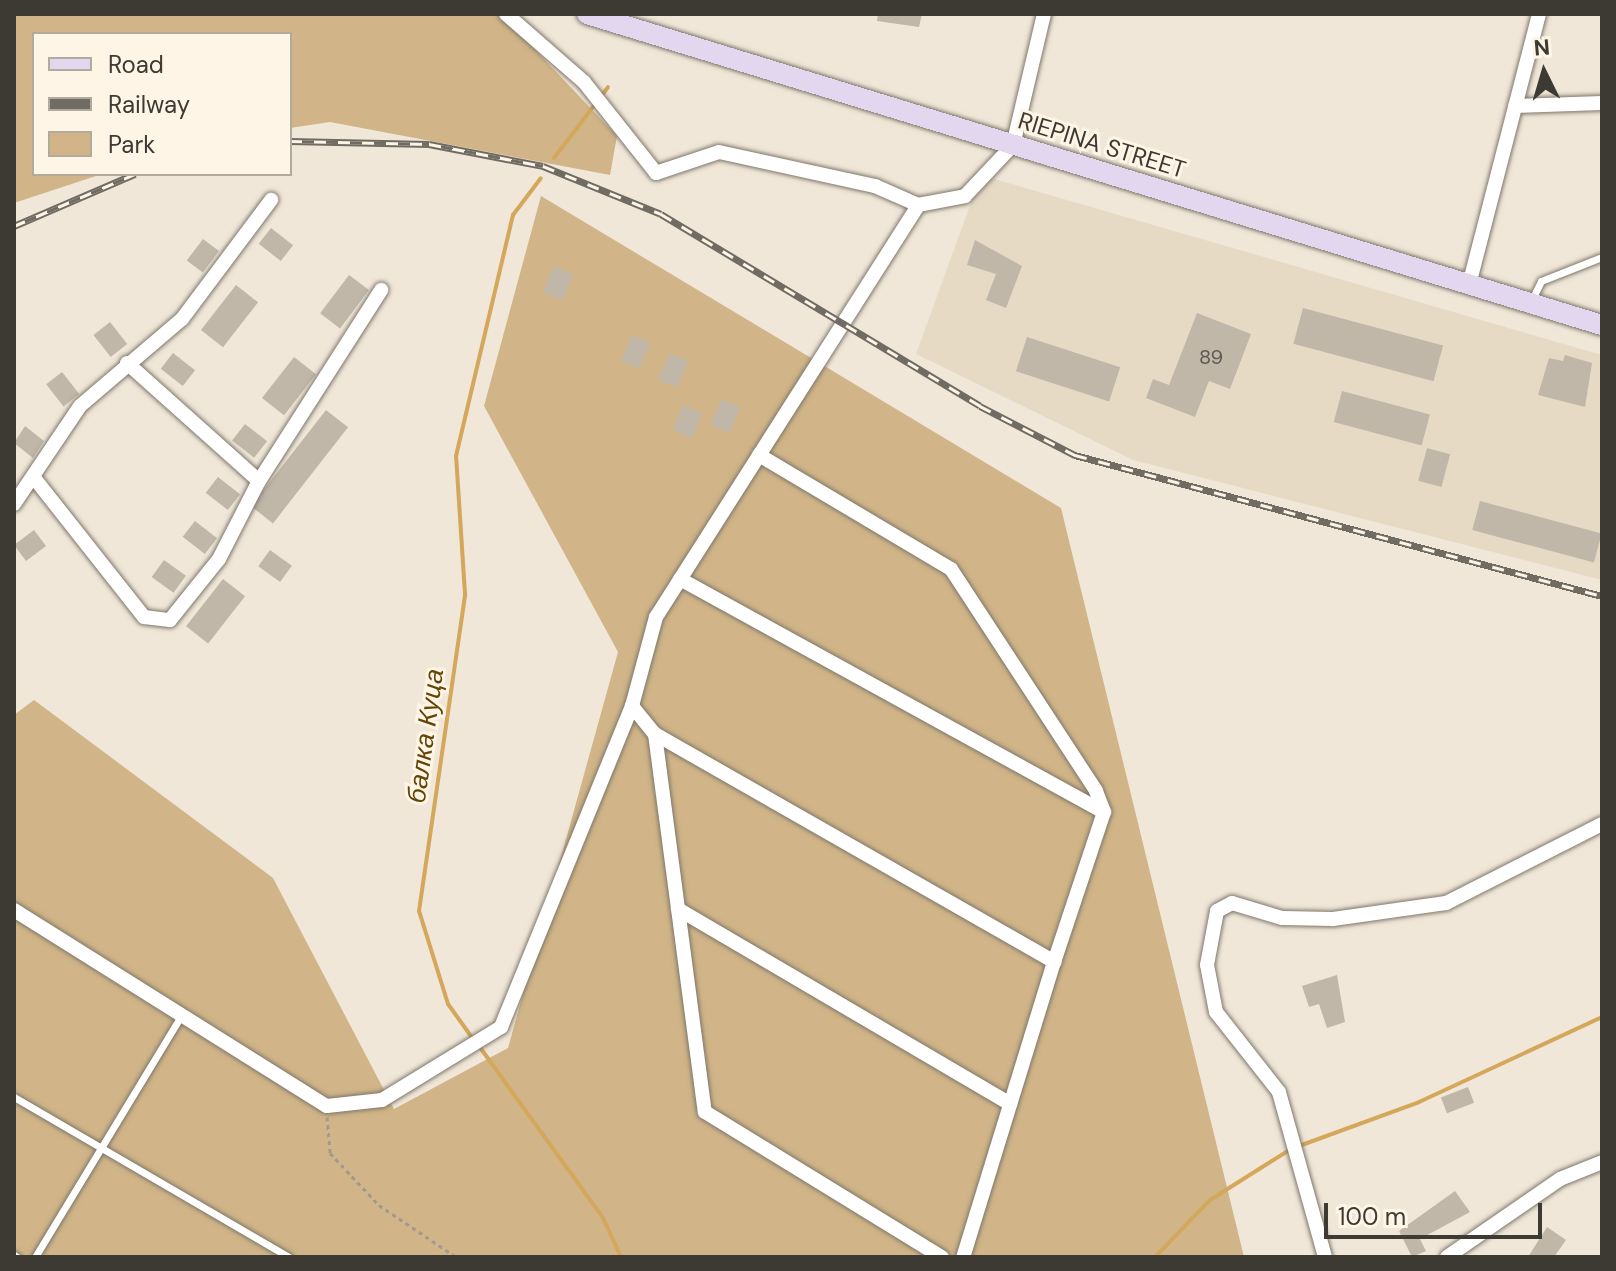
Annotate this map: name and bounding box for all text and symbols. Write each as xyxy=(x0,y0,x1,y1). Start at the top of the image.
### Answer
legend xyxy=(32,32,292,176)
north arrow xyxy=(1504,32,1584,112)
text: N xyxy=(1533,32,1551,63)
text: Road xyxy=(108,49,164,80)
text: Railway xyxy=(108,89,190,120)
street label: RIEPINA STREET xyxy=(1015,106,1189,184)
text: Park xyxy=(108,129,155,160)
house number: 89 xyxy=(1199,345,1223,369)
water label: балка Куца xyxy=(401,667,451,805)
scale bar xyxy=(1328,1187,1546,1237)
text: 100 m xyxy=(1338,1201,1406,1232)

